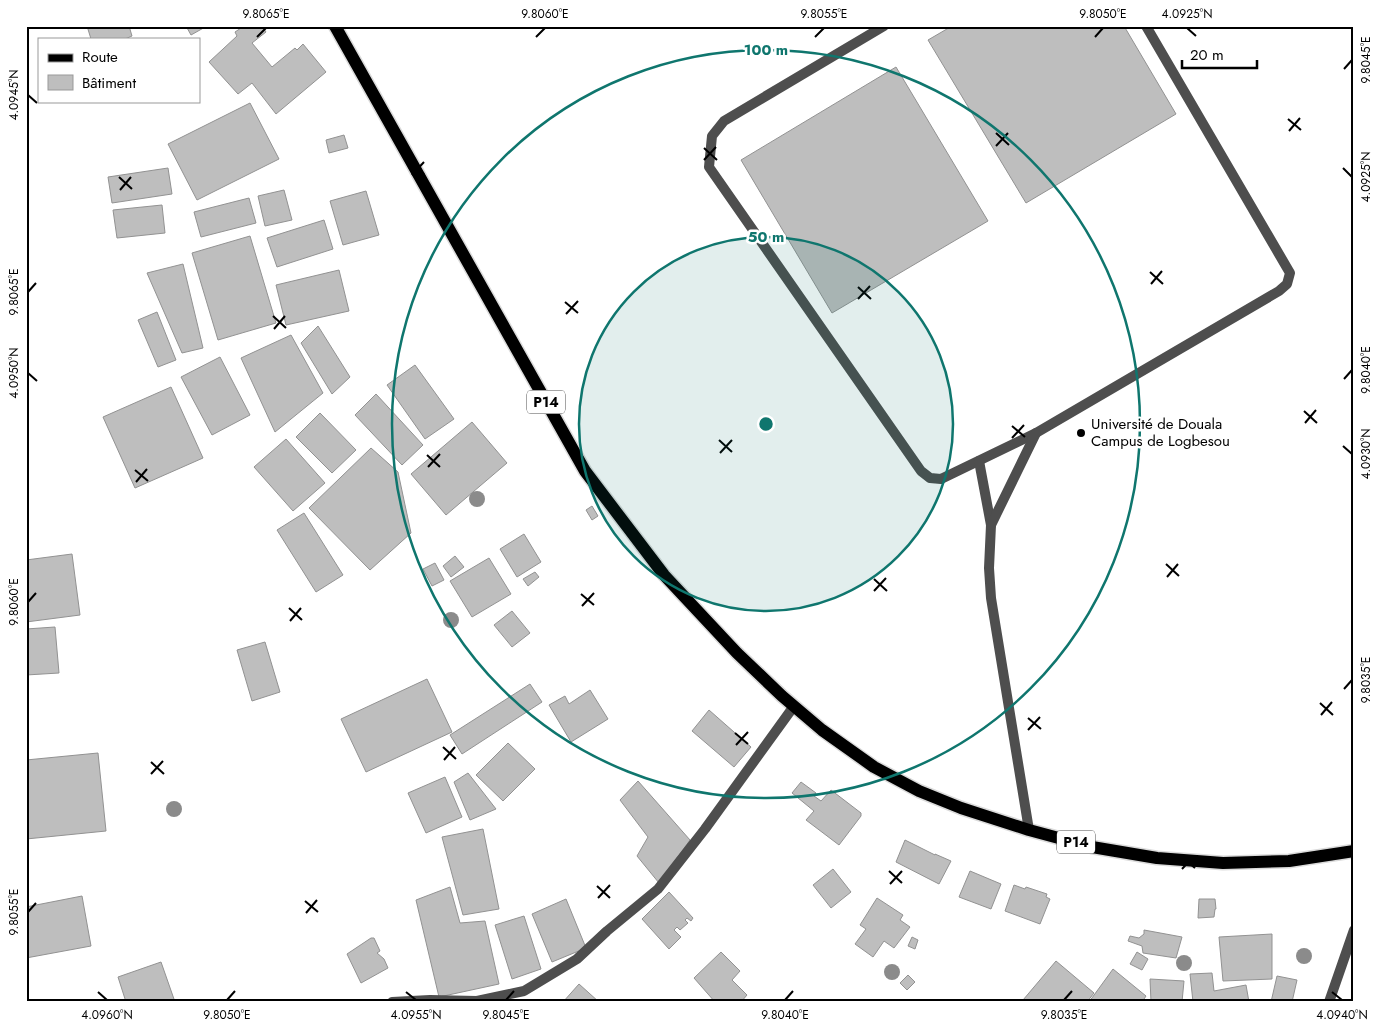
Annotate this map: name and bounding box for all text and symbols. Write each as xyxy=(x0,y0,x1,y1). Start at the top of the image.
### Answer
text: 9.8065°E xyxy=(242,5,290,23)
text: 9.8060°E xyxy=(521,5,569,23)
text: 9.8055°E xyxy=(801,5,847,23)
text: 9.8050°E xyxy=(1079,5,1127,23)
text: 4.0925°N xyxy=(1162,5,1212,23)
text: 9.8045°E xyxy=(1357,36,1375,84)
legend xyxy=(38,38,200,102)
scale bar xyxy=(1182,38,1258,70)
text: 100 m xyxy=(744,39,788,61)
text: 20 m xyxy=(1190,44,1224,66)
text: Route xyxy=(82,46,118,68)
text: 4.0945°N xyxy=(5,69,23,121)
text: Bâtiment xyxy=(82,72,136,94)
text: 4.0925°N xyxy=(1357,152,1375,202)
text: 50 m xyxy=(748,226,784,248)
text: 9.8065°E xyxy=(5,268,23,316)
text: 9.8040°E xyxy=(1357,346,1375,394)
text: 4.0950°N xyxy=(5,347,23,399)
road number: P14 xyxy=(527,391,565,414)
place label: Université de Douala Campus de Logbesou xyxy=(1091,413,1230,452)
centre of rings xyxy=(757,415,775,433)
marker: Université de Douala Campus de Logbesou xyxy=(1075,427,1087,439)
text: 4.0930°N xyxy=(1357,428,1375,480)
text: 9.8060°E xyxy=(5,578,23,626)
text: 9.8035°E xyxy=(1357,657,1375,703)
road number: P14 xyxy=(1057,830,1095,854)
text: 9.8055°E xyxy=(5,889,23,935)
text: 4.0960°N xyxy=(81,1006,133,1024)
text: 9.8050°E xyxy=(203,1006,251,1024)
text: 4.0955°N xyxy=(391,1006,441,1024)
text: 9.8045°E xyxy=(482,1006,530,1024)
text: 9.8040°E xyxy=(761,1006,809,1024)
text: 9.8035°E xyxy=(1041,1006,1087,1024)
text: 4.0940°N xyxy=(1316,1006,1368,1024)

